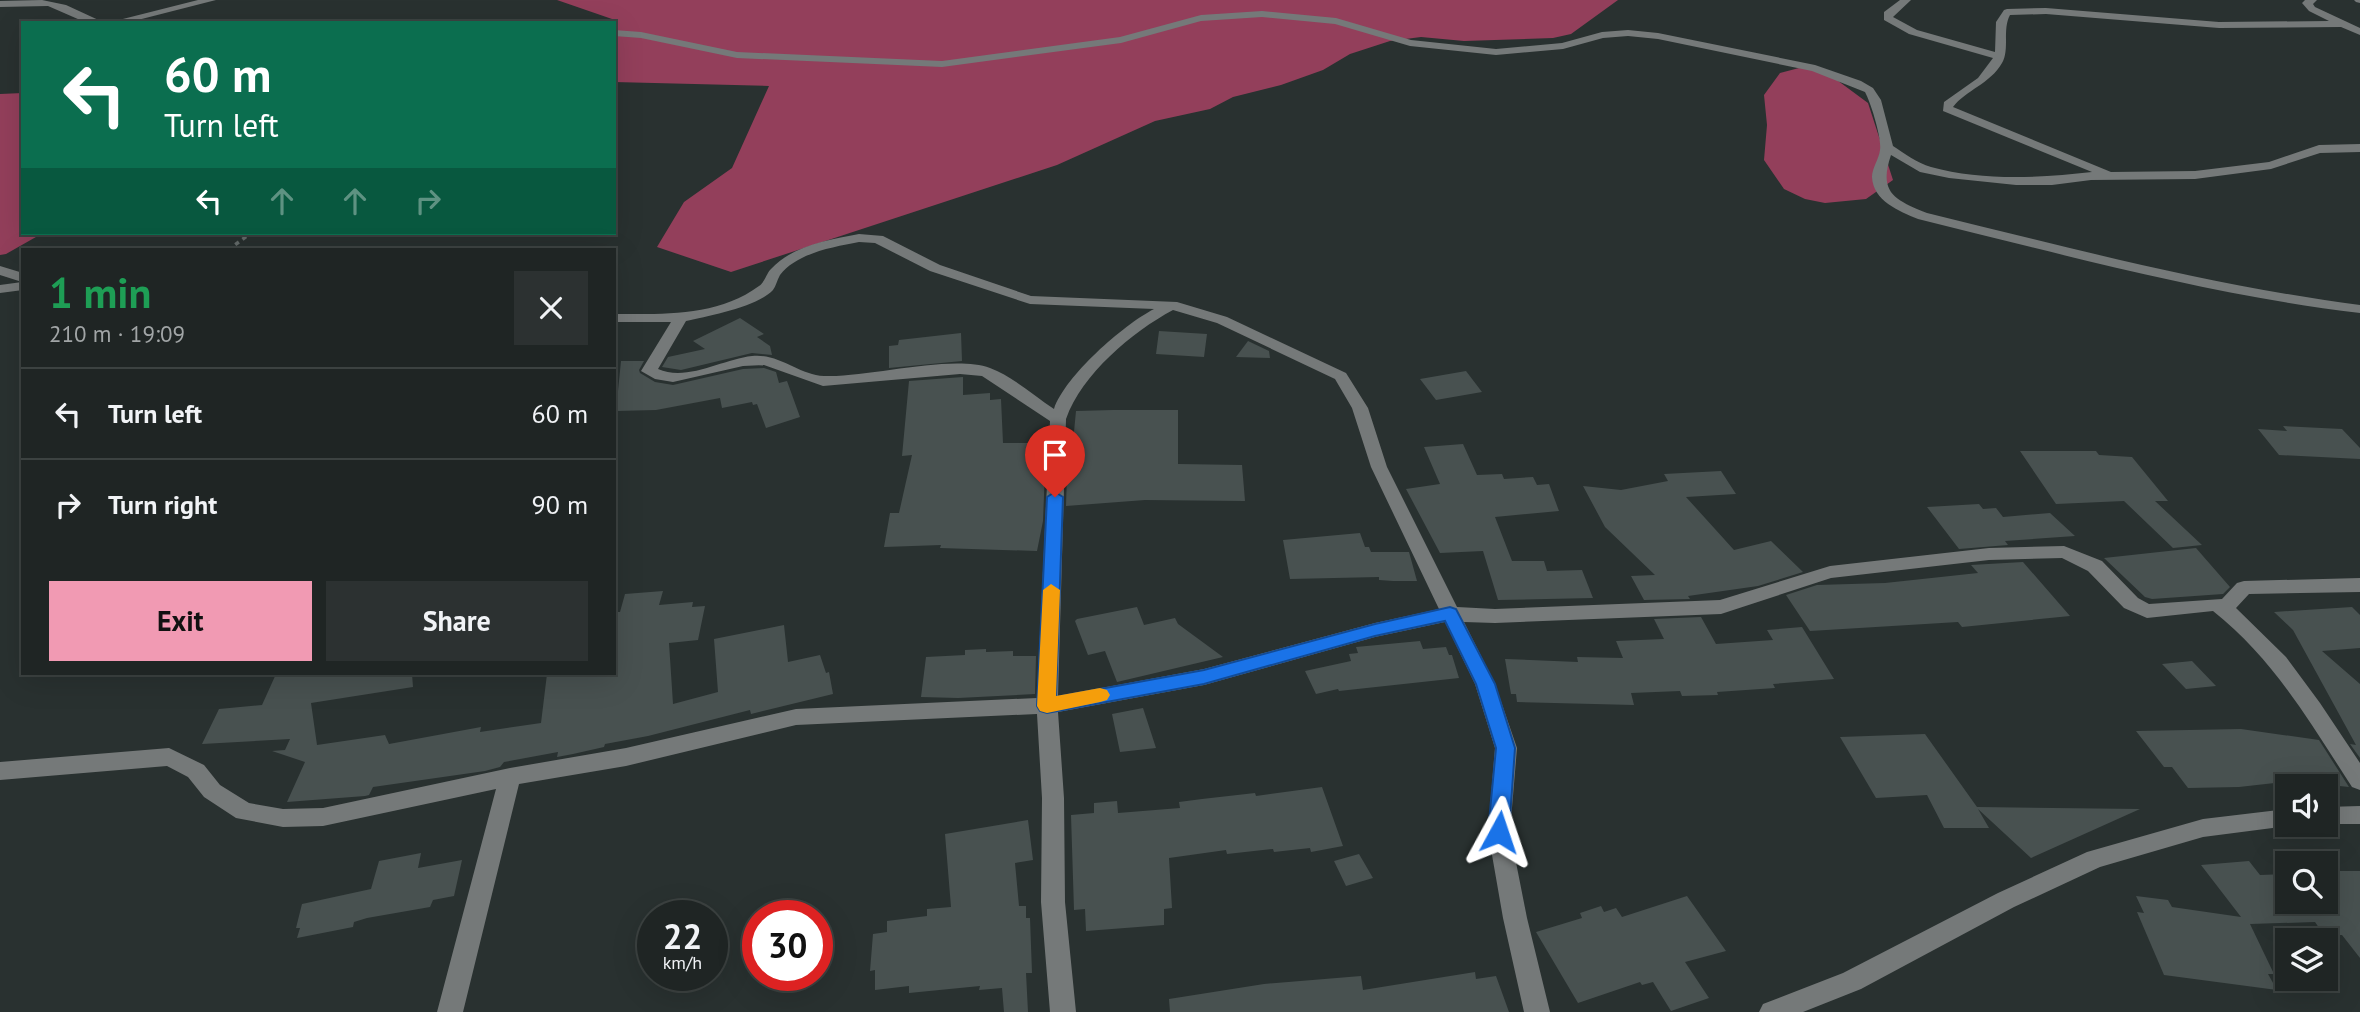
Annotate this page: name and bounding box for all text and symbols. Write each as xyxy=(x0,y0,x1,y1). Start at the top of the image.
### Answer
text: 60 m xyxy=(164,42,271,106)
icon: left xyxy=(49,49,140,140)
text: Turn left xyxy=(164,104,279,146)
icon: left xyxy=(190,182,228,220)
icon: ahead xyxy=(263,182,301,220)
icon: ahead xyxy=(336,182,374,220)
icon: right xyxy=(409,182,447,220)
text: 1 min xyxy=(49,265,151,320)
button: close xyxy=(514,271,588,345)
text: 210 m · 19:09 xyxy=(49,319,185,348)
icon: left xyxy=(49,395,87,433)
text: Turn left xyxy=(108,397,202,430)
text: 60 m xyxy=(532,397,588,430)
pin xyxy=(1025,425,1085,497)
icon: arrive xyxy=(1036,436,1074,474)
icon: right xyxy=(49,486,87,524)
text: Turn right xyxy=(108,488,217,521)
text: 90 m xyxy=(532,488,588,521)
button: Exit xyxy=(49,581,312,661)
button: Share xyxy=(326,581,588,661)
map controls xyxy=(2275,774,2338,991)
button: sound xyxy=(2275,774,2338,837)
position arrow xyxy=(1462,795,1536,869)
button: search xyxy=(2275,851,2338,914)
speed limit sign: 30 xyxy=(742,900,833,991)
text: 22 xyxy=(663,913,702,959)
button: layers xyxy=(2275,928,2338,991)
text: km/h xyxy=(663,951,702,974)

